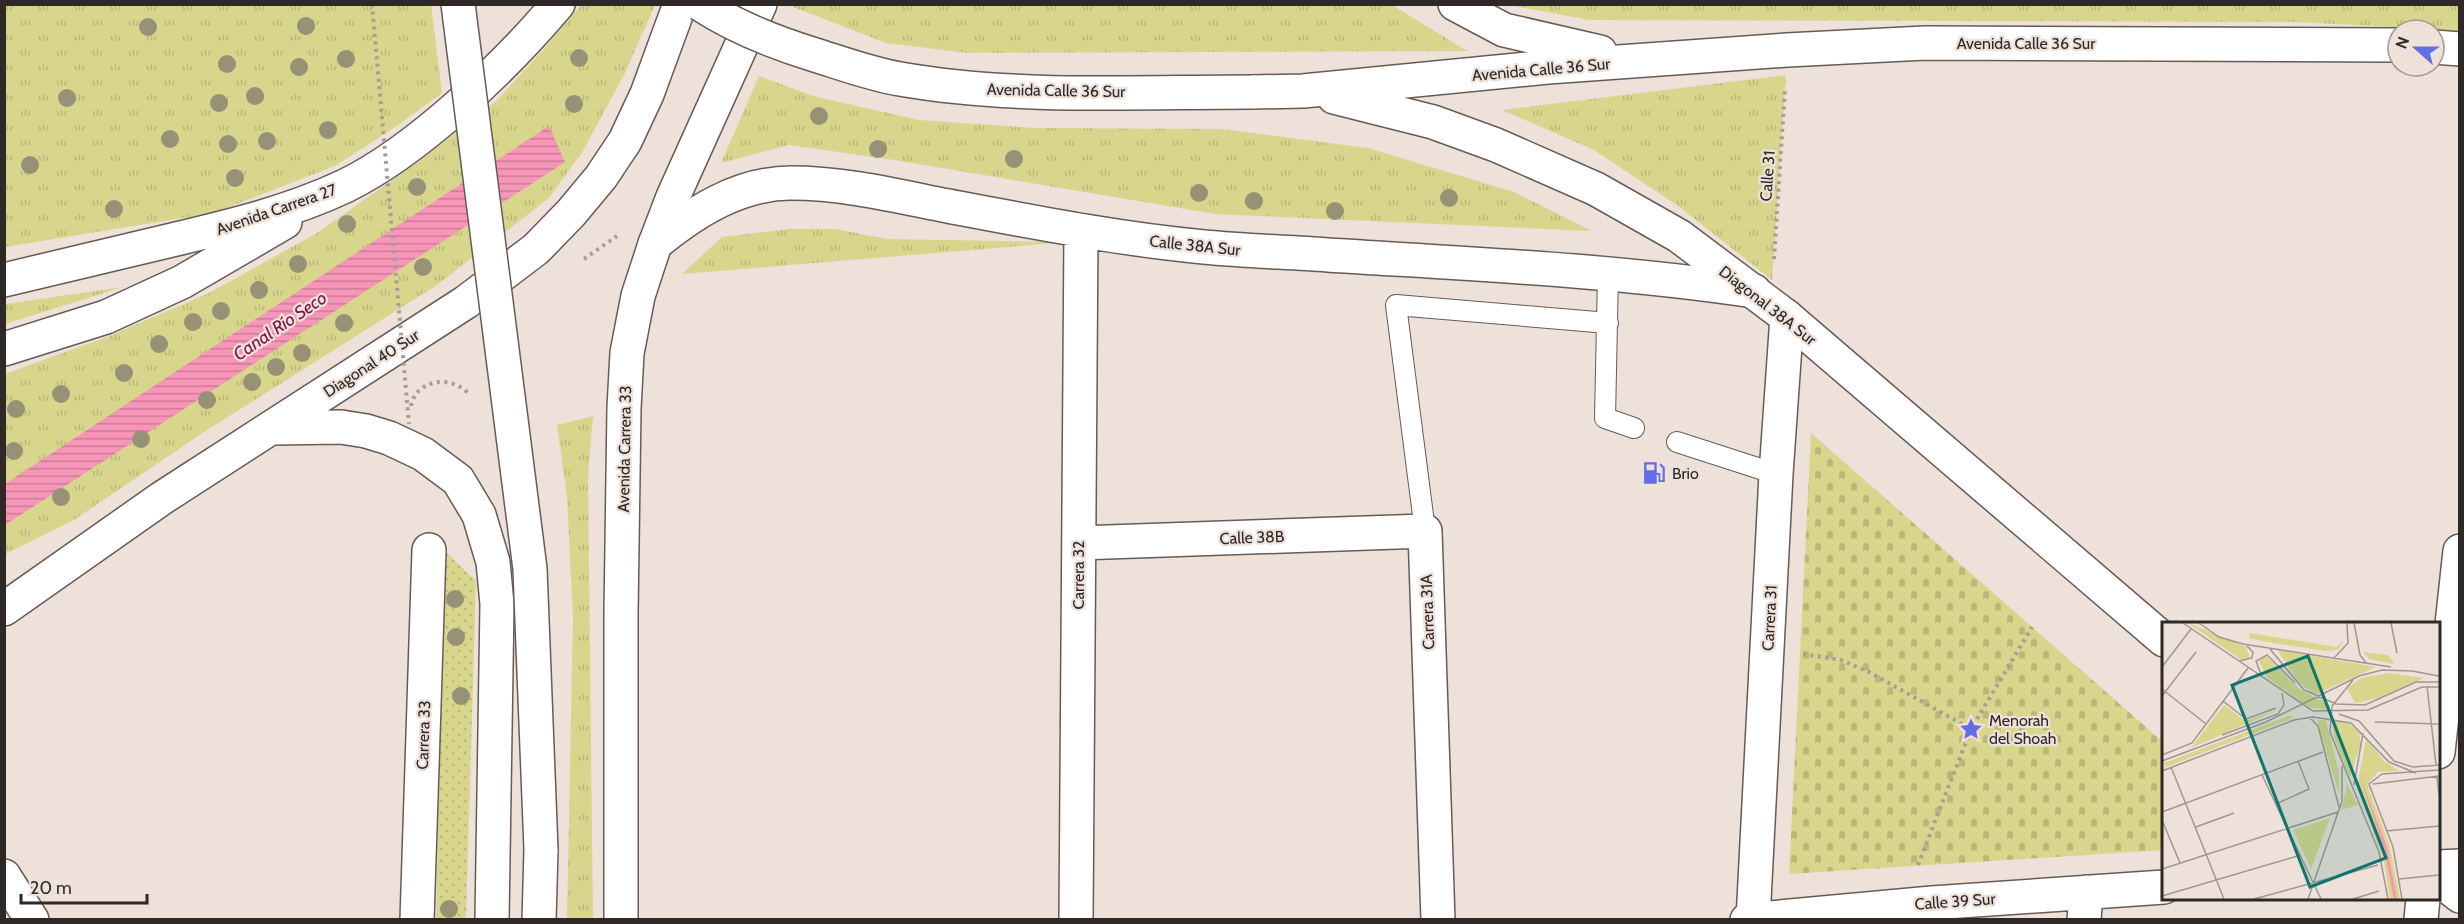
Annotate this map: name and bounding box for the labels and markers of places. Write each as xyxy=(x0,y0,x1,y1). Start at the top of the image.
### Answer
fuel station icon: Brio xyxy=(1641,460,1667,486)
place label: Brio xyxy=(1672,464,1699,483)
place label: Menorah del Shoah xyxy=(1989,711,2057,748)
place icon: Menorah del Shoah xyxy=(1958,716,1984,742)

